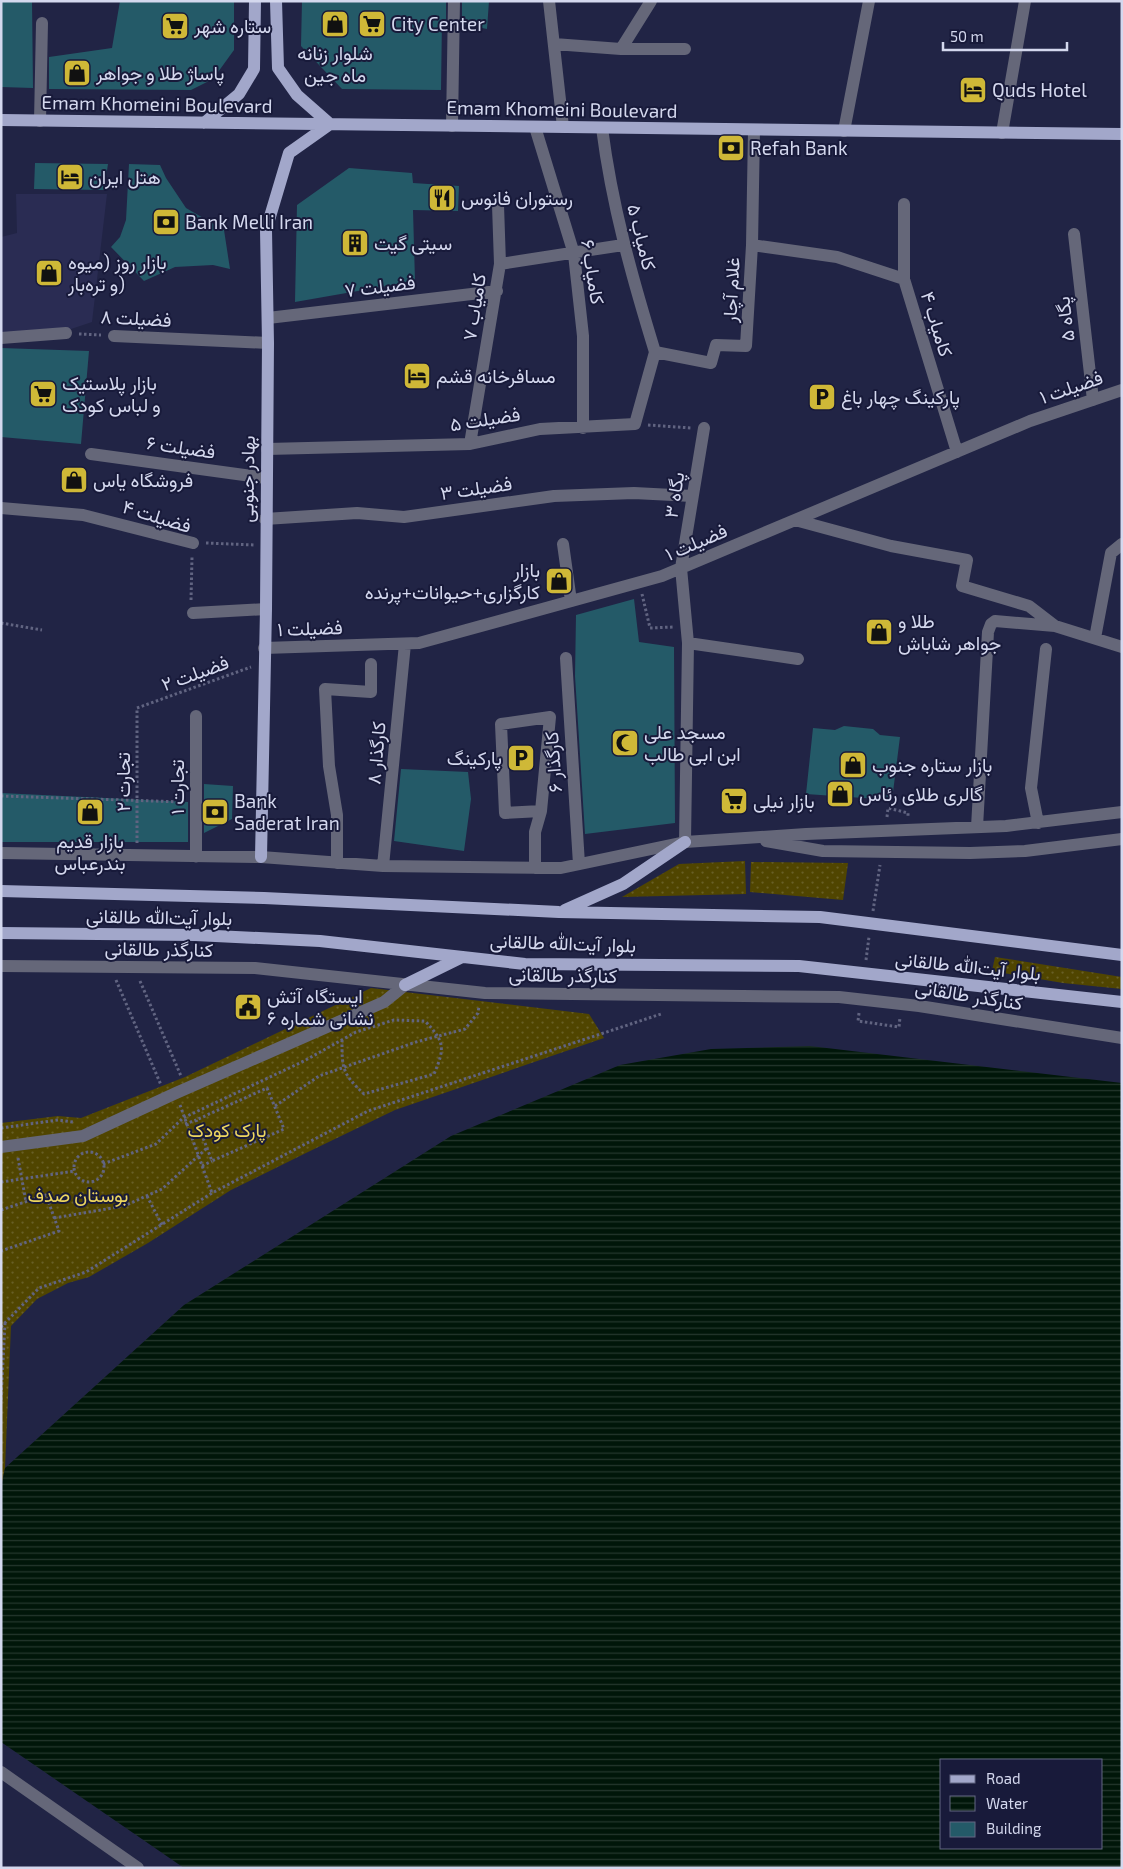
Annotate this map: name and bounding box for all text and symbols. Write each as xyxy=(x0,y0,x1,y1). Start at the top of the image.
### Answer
shop icon: شلوار زنانه ماه جین xyxy=(320,9,350,39)
supermarket icon: City Center xyxy=(357,9,387,39)
supermarket icon: ستاره شهر xyxy=(160,11,190,41)
place label: City Center xyxy=(391,12,485,35)
place label: ستاره شهر xyxy=(193,14,271,38)
scale bar xyxy=(943,20,1067,52)
text: 50 m xyxy=(950,27,984,45)
place label: شلوار زنانه ماه جین xyxy=(297,41,373,87)
shop icon: پاساژ طلا و جواهر xyxy=(62,58,92,88)
place label: پاساژ طلا و جواهر xyxy=(95,61,224,87)
hotel icon: Quds Hotel xyxy=(958,75,988,105)
place label: Quds Hotel xyxy=(992,78,1087,101)
street label: Emam Khomeini Boulevard xyxy=(41,90,273,117)
street label: Emam Khomeini Boulevard xyxy=(446,95,678,122)
bank icon: Refah Bank xyxy=(716,133,746,163)
place label: Refah Bank xyxy=(750,136,848,159)
hotel icon: هتل ایران xyxy=(55,162,85,192)
place label: هتل ایران xyxy=(89,165,161,189)
restaurant icon: رستوران فانوس xyxy=(427,183,457,213)
place label: رستوران فانوس xyxy=(461,186,573,210)
street label: کامیاب ۵ xyxy=(622,201,662,273)
bank icon: Bank Melli Iran xyxy=(151,207,181,237)
place label: Bank Melli Iran xyxy=(185,210,313,233)
building icon: سیتی گیت xyxy=(340,228,370,258)
place label: سیتی گیت xyxy=(374,231,452,255)
street label: کامیاب ۶ xyxy=(576,238,610,306)
place label: بازار روز (میوه و تره‌بار) xyxy=(67,250,167,296)
street label: غلام آچار xyxy=(717,257,747,324)
shop icon: بازار روز (میوه و تره‌بار) xyxy=(34,258,64,288)
street label: فضیلت ۷ xyxy=(343,270,417,302)
street label: کامیاب ۷ xyxy=(457,272,491,342)
street label: کامیاب ۴ xyxy=(916,288,958,360)
street label: پگاه ۵ xyxy=(1050,295,1082,343)
street label: فضیلت ۸ xyxy=(100,304,172,332)
hotel icon: مسافرخانه قشم xyxy=(402,361,432,391)
place label: مسافرخانه قشم xyxy=(436,364,556,389)
street label: فضیلت ۱ xyxy=(1036,365,1106,409)
place label: بازار پلاستیک و لباس کودک xyxy=(62,371,161,417)
supermarket icon: بازار پلاستیک و لباس کودک xyxy=(28,379,58,409)
parking icon: پارکینگ چهار باغ xyxy=(807,382,837,412)
place label: پارکینگ چهار باغ xyxy=(841,385,960,411)
street label: فضیلت ۵ xyxy=(448,402,522,436)
street label: فضیلت ۶ xyxy=(145,430,217,464)
street label: بهادر جنوبی xyxy=(234,435,260,523)
shop icon: فروشگاه یاس xyxy=(59,465,89,495)
place label: فروشگاه یاس xyxy=(93,468,193,492)
street label: پگاه ۳ xyxy=(659,470,691,520)
street label: فضیلت ۳ xyxy=(438,471,514,505)
street label: فضیلت ۴ xyxy=(120,494,194,538)
street label: فضیلت ۱ xyxy=(661,518,731,566)
place label: بازار کارگزاری+حیوانات+پرنده xyxy=(365,558,540,606)
shop icon: بازار کارگزاری+حیوانات+پرنده xyxy=(544,566,574,596)
place label: طلا و جواهر شاباش xyxy=(898,609,1001,655)
street label: فضیلت ۱ xyxy=(277,615,343,641)
shop icon: طلا و جواهر شاباش xyxy=(864,617,894,647)
street label: فضیلت ۲ xyxy=(158,650,232,696)
place label: مسجد علی ابن ابی طالب xyxy=(644,720,741,766)
street label: کارگذار ۸ xyxy=(361,721,391,785)
mosque icon: مسجد علی ابن ابی طالب xyxy=(610,728,640,758)
street label: کارگذار ۶ xyxy=(539,731,567,793)
parking icon: پارکینگ xyxy=(506,743,536,773)
place label: پارکینگ xyxy=(447,746,502,772)
shop icon: بازار ستاره جنوب xyxy=(838,750,868,780)
street label: تجارت ۲ xyxy=(111,752,135,812)
place label: بازار ستاره جنوب xyxy=(872,753,992,777)
street label: تجارت ۱ xyxy=(165,759,189,815)
shop icon: گالری طلای رئاس xyxy=(825,779,855,809)
place label: گالری طلای رئاس xyxy=(859,782,983,806)
supermarket icon: بازار نیلی xyxy=(719,786,749,816)
place label: Bank Saderat Iran xyxy=(234,789,340,834)
place label: بازار نیلی xyxy=(753,789,815,813)
shop icon: بازار قدیم بندرعباس xyxy=(75,797,105,827)
bank icon: Bank Saderat Iran xyxy=(200,797,230,827)
place label: بازار قدیم بندرعباس xyxy=(54,829,126,875)
street label: بلوار آیت‌الله طالقانی xyxy=(86,904,232,930)
street label: بلوار آیت‌الله طالقانی xyxy=(489,928,637,958)
street label: کنارگذر طالقانی xyxy=(104,936,214,962)
street label: بلوار آیت‌الله طالقانی xyxy=(894,946,1042,986)
street label: کنارگذر طالقانی xyxy=(508,962,618,988)
street label: کنارگذر طالقانی xyxy=(913,975,1025,1015)
place label: ایستگاه آتش نشانی شماره ۶ xyxy=(267,984,374,1030)
public building icon: ایستگاه آتش نشانی شماره ۶ xyxy=(233,992,263,1022)
park label: پارک کودک xyxy=(188,1118,266,1144)
park label: بوستان صدف xyxy=(28,1183,128,1207)
legend xyxy=(940,1759,1103,1849)
text: Road xyxy=(986,1769,1021,1787)
text: Water xyxy=(986,1794,1028,1812)
text: Building xyxy=(986,1819,1042,1837)

